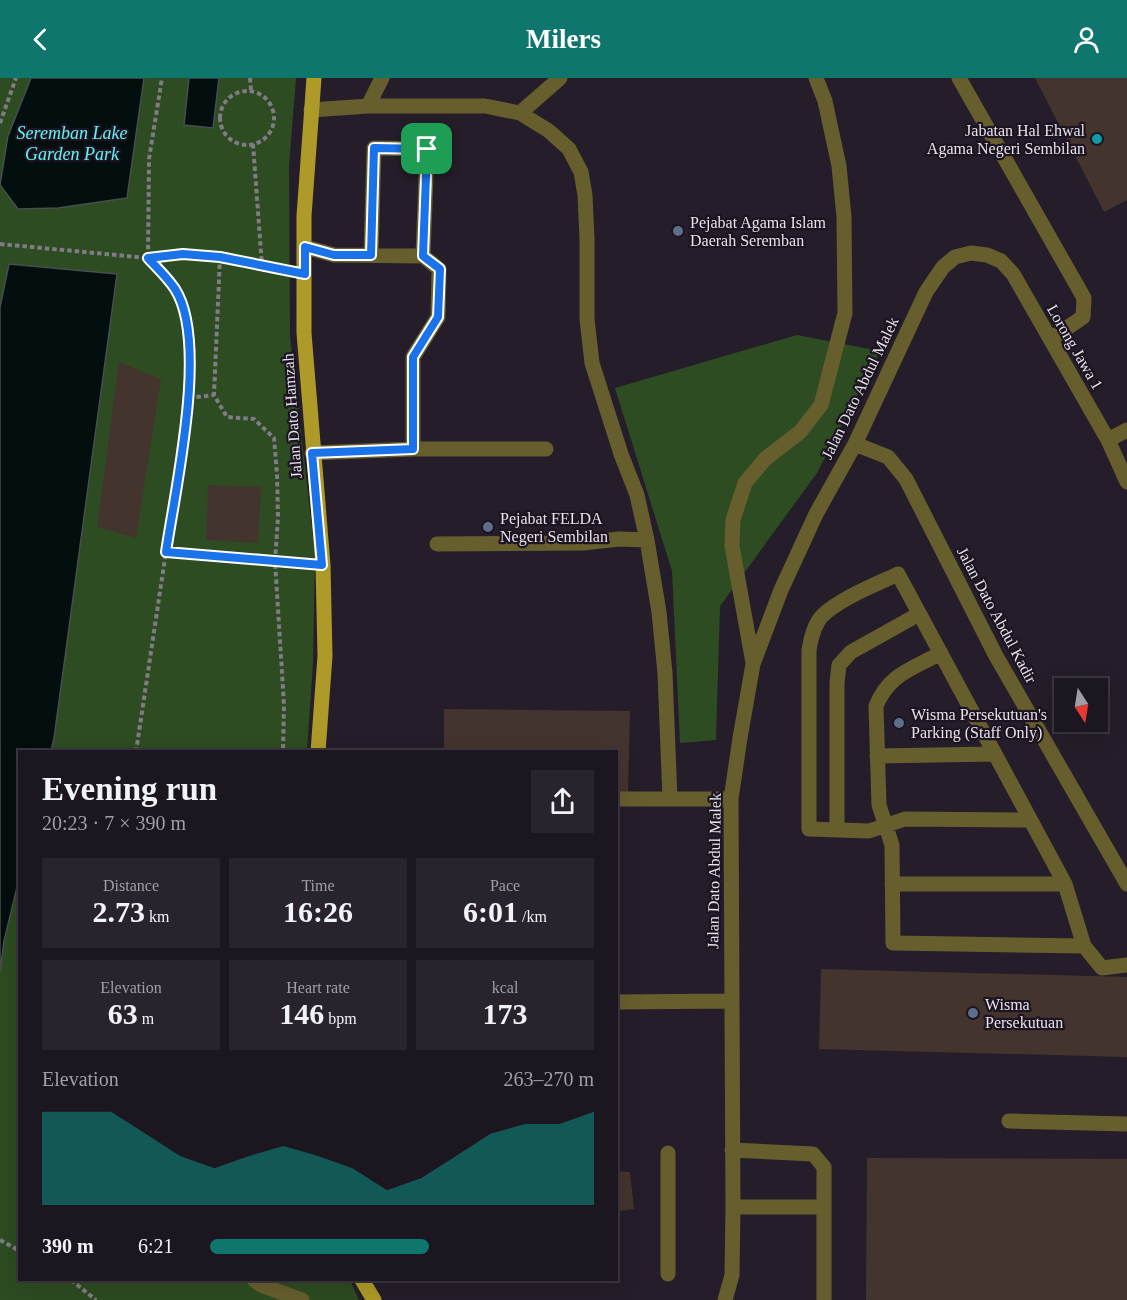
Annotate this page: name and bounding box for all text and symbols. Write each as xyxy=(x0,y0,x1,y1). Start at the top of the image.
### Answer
icon: back xyxy=(24,23,57,56)
icon: person xyxy=(1070,23,1103,56)
text: Milers xyxy=(526,24,601,54)
place label: Jabatan Hal Ehwal Agama Negeri Sembilan xyxy=(927,122,1086,158)
water label: Seremban Lake Garden Park xyxy=(17,123,127,164)
pin xyxy=(401,123,452,174)
icon: arrive xyxy=(410,132,443,165)
marker: Jabatan Hal Ehwal Agama Negeri Sembilan xyxy=(1090,132,1104,146)
place label: Pejabat Agama Islam Daerah Seremban xyxy=(690,214,827,249)
marker: Pejabat Agama Islam Daerah Seremban xyxy=(671,224,685,238)
street label: Lorong Jawa 1 xyxy=(1043,302,1106,393)
street label: Jalan Dato Abdul Malek xyxy=(818,314,902,462)
street label: Jalan Dato Hamzah xyxy=(279,353,305,479)
place label: Pejabat FELDA Negeri Sembilan xyxy=(500,510,608,546)
marker: Pejabat FELDA Negeri Sembilan xyxy=(481,520,495,534)
street label: Jalan Dato Abdul Kadir xyxy=(954,544,1040,686)
north arrow xyxy=(1054,678,1108,732)
map controls xyxy=(1054,678,1108,732)
place label: Wisma Persekutuan's Parking (Staff Only) xyxy=(911,706,1047,742)
marker: Wisma Persekutuan's Parking (Staff Only) xyxy=(892,716,906,730)
button: share xyxy=(531,770,594,833)
text: Evening run xyxy=(42,771,217,807)
street label: Jalan Dato Abdul Malek xyxy=(704,793,724,949)
text: 20:23 · 7 × 390 m xyxy=(42,812,186,834)
text: Distance xyxy=(103,877,159,894)
text: Time xyxy=(301,877,335,894)
text: Pace xyxy=(490,877,520,894)
text: 2.73 xyxy=(93,895,145,928)
text: 16:26 xyxy=(283,895,353,928)
text: 6:01 xyxy=(463,895,518,928)
text: km xyxy=(145,908,169,925)
text: /km xyxy=(518,908,547,925)
text: Elevation xyxy=(100,979,162,996)
text: Heart rate xyxy=(286,979,350,996)
text: kcal xyxy=(492,979,518,996)
place label: Wisma Persekutuan xyxy=(985,996,1063,1031)
text: 63 xyxy=(108,997,138,1030)
text: 146 xyxy=(279,997,324,1030)
text: 173 xyxy=(483,997,528,1030)
marker: Wisma Persekutuan xyxy=(966,1006,980,1020)
text: m xyxy=(138,1010,154,1027)
text: bpm xyxy=(324,1010,357,1027)
text: Elevation xyxy=(42,1068,119,1090)
text: 263–270 m xyxy=(503,1068,594,1090)
text: 390 m xyxy=(42,1235,94,1257)
text: 6:21 xyxy=(138,1235,174,1257)

